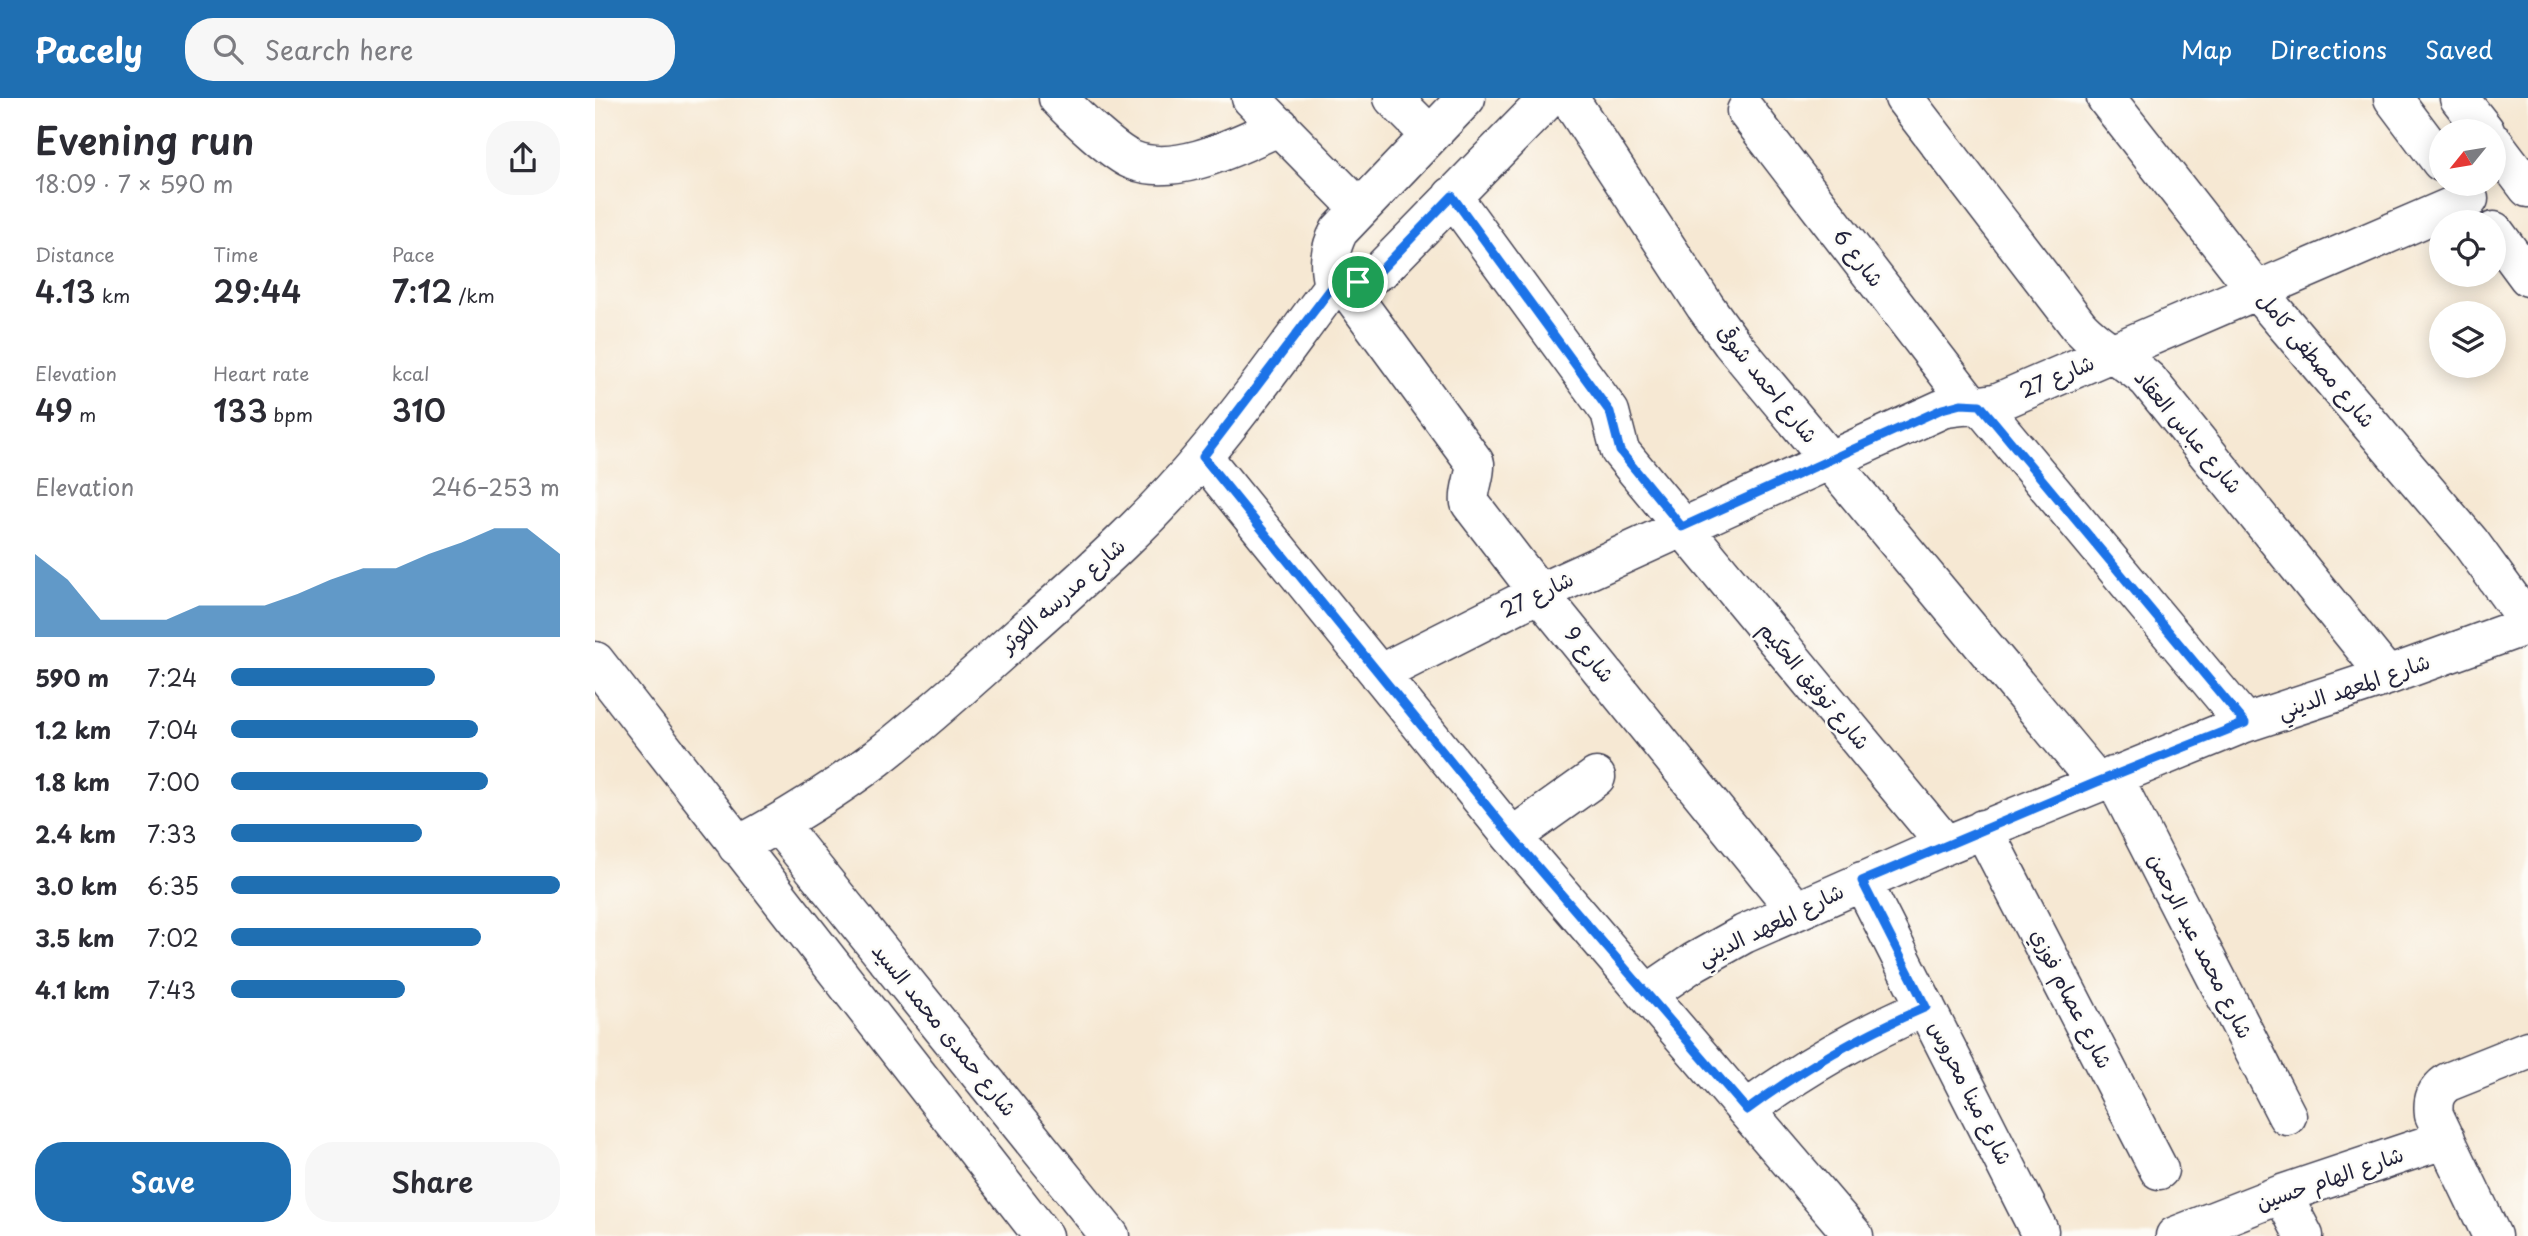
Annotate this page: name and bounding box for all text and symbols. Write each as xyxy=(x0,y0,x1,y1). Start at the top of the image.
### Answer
search box xyxy=(185,18,675,81)
text: Pacely xyxy=(35,24,143,74)
icon: search xyxy=(209,30,247,68)
text: Search here xyxy=(265,30,413,69)
text: Map xyxy=(2181,31,2232,67)
text: Directions xyxy=(2270,31,2387,67)
text: Saved xyxy=(2425,31,2493,67)
text: Evening run xyxy=(35,111,254,168)
north arrow xyxy=(2429,119,2506,196)
map controls xyxy=(2429,119,2506,378)
button: share xyxy=(486,121,560,195)
text: 18:09 · 7 × 590 m xyxy=(35,166,233,201)
button: locate xyxy=(2429,210,2506,287)
street label: شارع 6 xyxy=(1826,221,1893,294)
text: Distance xyxy=(35,240,115,268)
text: Time xyxy=(213,240,258,268)
text: Pace xyxy=(392,240,435,268)
pin xyxy=(1328,252,1388,312)
icon: arrive xyxy=(1339,263,1377,301)
text: 4.13 xyxy=(35,268,96,313)
text: 29:44 xyxy=(213,268,301,313)
text: 7:12 xyxy=(392,268,452,313)
text: km xyxy=(96,281,130,309)
text: /km xyxy=(452,281,495,309)
street label: شارع مصطفى كامل xyxy=(2250,284,2384,434)
button: layers xyxy=(2429,301,2506,378)
street label: شارع احمد شوقى xyxy=(1710,316,1827,450)
street label: شارع 27 xyxy=(2014,345,2099,406)
text: Elevation xyxy=(35,359,117,387)
text: Heart rate xyxy=(213,359,309,387)
text: kcal xyxy=(392,359,430,387)
street label: شارع عباس العقاد xyxy=(2127,362,2251,500)
text: 49 xyxy=(35,387,73,432)
text: 133 xyxy=(213,387,267,432)
text: 310 xyxy=(392,387,446,432)
text: m xyxy=(73,400,96,428)
text: bpm xyxy=(267,400,313,428)
text: Elevation xyxy=(35,469,134,504)
text: 246–253 m xyxy=(431,469,560,504)
street label: شارع مدرسه الكوثر xyxy=(990,529,1132,662)
street label: شارع 27 xyxy=(1494,562,1579,626)
street label: شارع توفيق الحكيم xyxy=(1751,614,1879,757)
street label: شارع 9 xyxy=(1557,619,1623,690)
street label: شارع المعهد الديني xyxy=(2273,644,2435,731)
text: 590 m xyxy=(35,660,109,695)
text: 7:24 xyxy=(147,660,197,695)
text: 1.2 km xyxy=(35,712,111,747)
text: 7:04 xyxy=(147,712,198,747)
text: 1.8 km xyxy=(35,764,110,799)
text: 7:00 xyxy=(147,764,200,799)
text: 2.4 km xyxy=(35,816,116,851)
text: 7:33 xyxy=(147,816,197,851)
street label: شارع محمد عبد الرحمن xyxy=(2140,847,2263,1044)
text: 3.0 km xyxy=(35,868,117,903)
text: 6:35 xyxy=(147,868,199,903)
street label: شارع المعهد الديني xyxy=(1692,874,1851,977)
text: 3.5 km xyxy=(35,920,115,955)
text: 7:02 xyxy=(147,920,199,955)
street label: شارع عصام فوزي xyxy=(2022,922,2122,1075)
street label: شارع حمدى محمد السيد xyxy=(865,935,1026,1123)
text: 4.1 km xyxy=(35,972,110,1007)
text: 7:43 xyxy=(147,972,196,1007)
street label: شارع مينا محروس xyxy=(1921,1014,2022,1170)
street label: شارع الهام حسين xyxy=(2251,1137,2408,1219)
button: Save xyxy=(35,1142,291,1222)
button: Share xyxy=(305,1142,560,1222)

